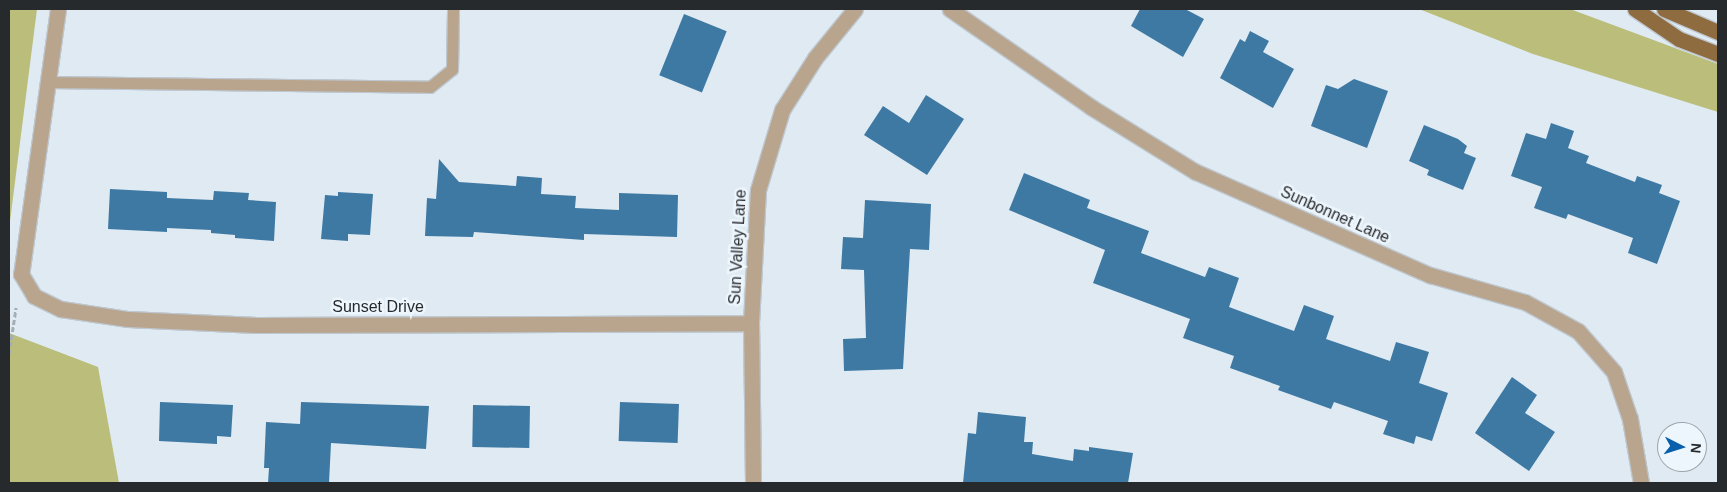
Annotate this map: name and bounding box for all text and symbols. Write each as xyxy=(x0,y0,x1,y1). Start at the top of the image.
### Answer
street label: Sunbonnet Lane xyxy=(1277,182,1393,248)
street label: Sun Valley Lane xyxy=(725,189,751,305)
street label: Sunset Drive xyxy=(332,297,424,317)
north arrow xyxy=(1657,422,1707,472)
text: N xyxy=(1688,442,1704,454)

